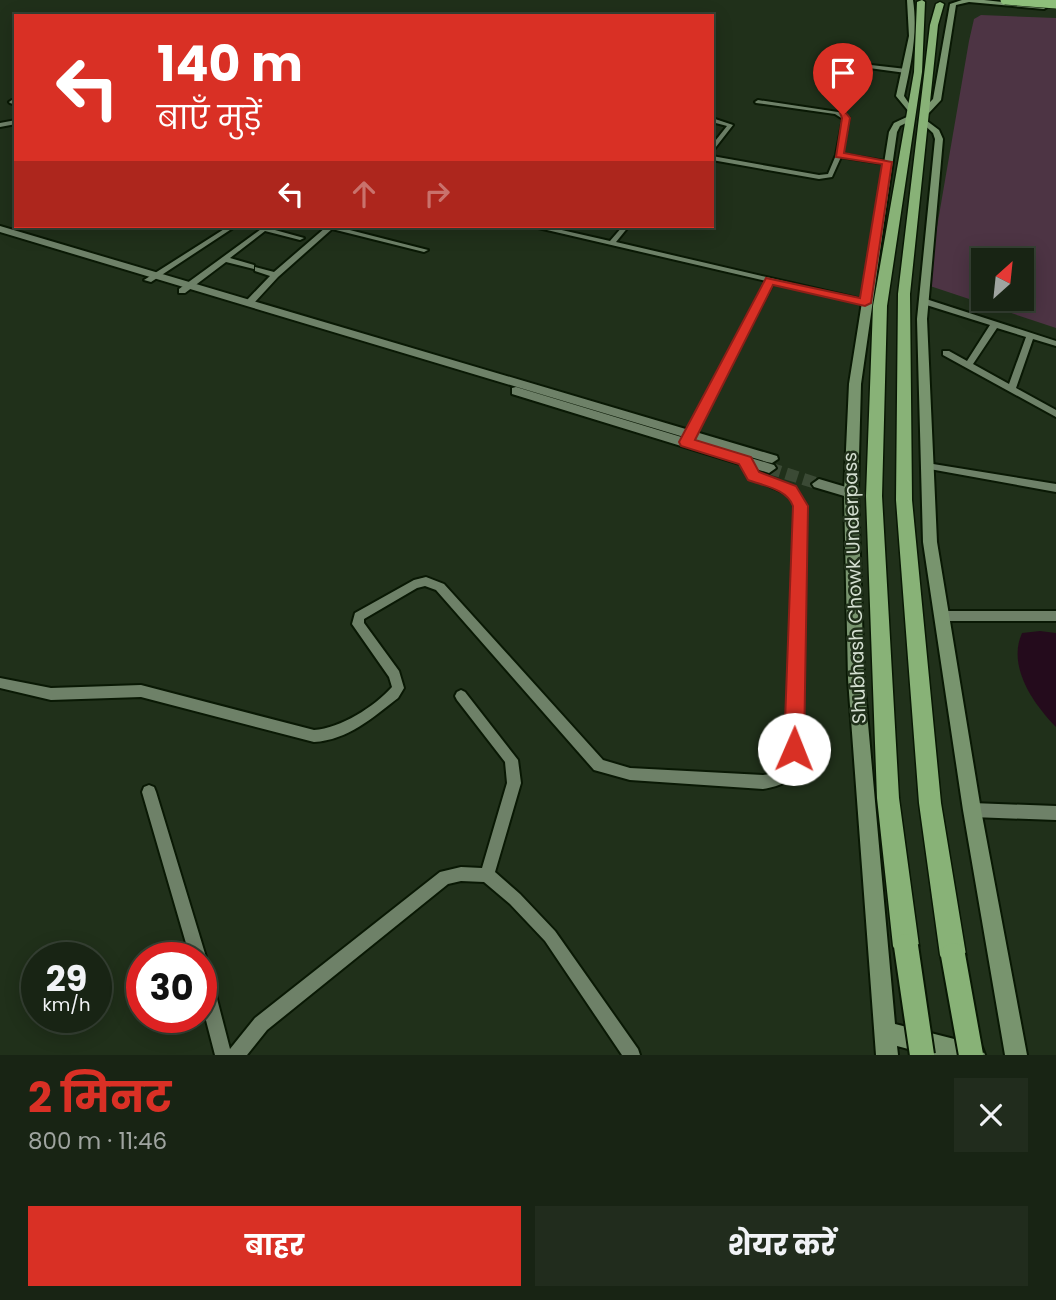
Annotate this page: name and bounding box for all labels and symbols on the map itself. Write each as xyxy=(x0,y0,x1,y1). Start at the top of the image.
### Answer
pin xyxy=(813,43,873,115)
north arrow xyxy=(971,248,1034,312)
street label: Shubhash Chowk Underpass xyxy=(836,452,873,724)
position arrow xyxy=(757,712,831,786)
speed limit sign: 30 xyxy=(126,942,217,1033)

